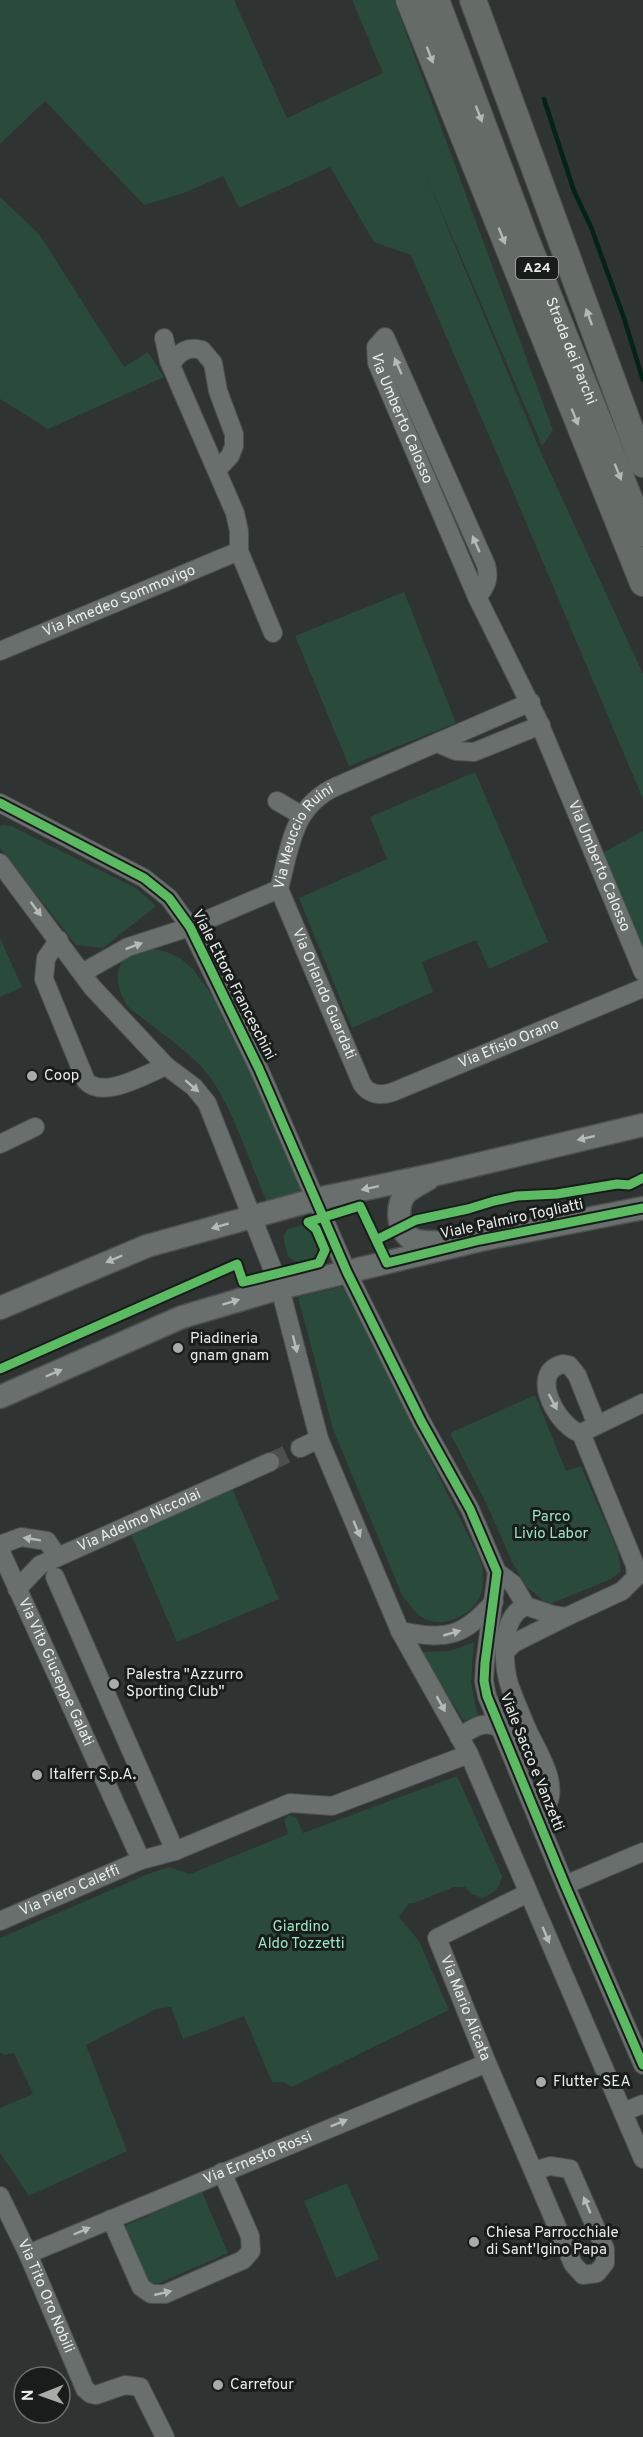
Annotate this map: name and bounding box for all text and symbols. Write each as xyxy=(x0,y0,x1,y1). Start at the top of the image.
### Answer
one-way arrow xyxy=(426,46,436,64)
one-way arrow xyxy=(475,105,484,123)
one-way arrow xyxy=(497,227,507,245)
road number: A24 xyxy=(516,257,558,279)
street label: Strada dei Parchi xyxy=(541,295,600,407)
one-way arrow xyxy=(584,308,594,326)
street label: Via Umberto Calosso xyxy=(367,352,437,487)
one-way arrow xyxy=(393,356,403,374)
one-way arrow xyxy=(570,408,580,426)
one-way arrow xyxy=(614,463,623,481)
one-way arrow xyxy=(471,535,481,553)
street label: Via Amedeo Sommovigo xyxy=(40,561,198,642)
street label: Via Meuccio Ruini xyxy=(270,780,337,891)
street label: Via Umberto Calosso xyxy=(563,798,635,935)
one-way arrow xyxy=(29,902,41,917)
street label: Viale Ettore Franceschini xyxy=(187,907,279,1063)
street label: Via Orlando Guardati xyxy=(287,925,360,1062)
one-way arrow xyxy=(125,941,143,951)
street label: Via Efisio Orano xyxy=(456,1015,562,1073)
place label: Coop xyxy=(44,1067,79,1086)
marker: Coop xyxy=(25,1069,39,1083)
one-way arrow xyxy=(184,1079,199,1092)
one-way arrow xyxy=(577,1133,595,1143)
one-way arrow xyxy=(360,1184,379,1193)
street label: Viale Palmiro Togliatti xyxy=(439,1196,585,1244)
one-way arrow xyxy=(211,1222,229,1231)
one-way arrow xyxy=(105,1255,123,1264)
one-way arrow xyxy=(222,1297,240,1306)
place label: Piadineria gnam gnam xyxy=(190,1330,269,1366)
one-way arrow xyxy=(291,1335,301,1353)
marker: Piadineria gnam gnam xyxy=(171,1341,185,1355)
one-way arrow xyxy=(45,1368,63,1378)
one-way arrow xyxy=(548,1393,558,1410)
street label: Via Adelmo Niccolai xyxy=(74,1485,204,1556)
park label: Parco Livio Labor xyxy=(514,1508,588,1544)
one-way arrow xyxy=(352,1520,362,1538)
one-way arrow xyxy=(23,1534,42,1543)
street label: Via Vito Giuseppe Galati xyxy=(14,1595,97,1749)
one-way arrow xyxy=(443,1627,461,1637)
place label: Palestra "Azzurro Sporting Club" xyxy=(126,1666,243,1702)
marker: Palestra "Azzurro Sporting Club" xyxy=(107,1677,121,1691)
street label: Viale Sacco e Vanzetti xyxy=(495,1690,567,1834)
one-way arrow xyxy=(436,1696,446,1713)
place label: Italferr S.p.A. xyxy=(49,1766,136,1785)
marker: Italferr S.p.A. xyxy=(30,1768,44,1782)
street label: Via Piero Caleffi xyxy=(17,1861,123,1921)
park label: Giardino Aldo Tozzetti xyxy=(258,1918,345,1954)
one-way arrow xyxy=(541,1926,551,1944)
street label: Via Mario Alicata xyxy=(435,1953,495,2064)
place label: Flutter SEA xyxy=(553,2073,631,2092)
marker: Flutter SEA xyxy=(534,2075,548,2089)
one-way arrow xyxy=(331,2118,349,2128)
street label: Via Ernesto Rossi xyxy=(201,2127,315,2189)
one-way arrow xyxy=(582,2196,591,2214)
place label: Chiesa Parrocchiale di Sant'Igino Papa xyxy=(486,2224,619,2260)
one-way arrow xyxy=(73,2226,91,2235)
marker: Chiesa Parrocchiale di Sant'Igino Papa xyxy=(467,2235,481,2249)
street label: Via Tito Oro Nobili xyxy=(13,2236,78,2356)
one-way arrow xyxy=(154,2287,172,2297)
north arrow xyxy=(12,2365,72,2425)
place label: Carrefour xyxy=(230,2376,294,2395)
marker: Carrefour xyxy=(211,2378,225,2392)
text: N xyxy=(19,2389,39,2401)

